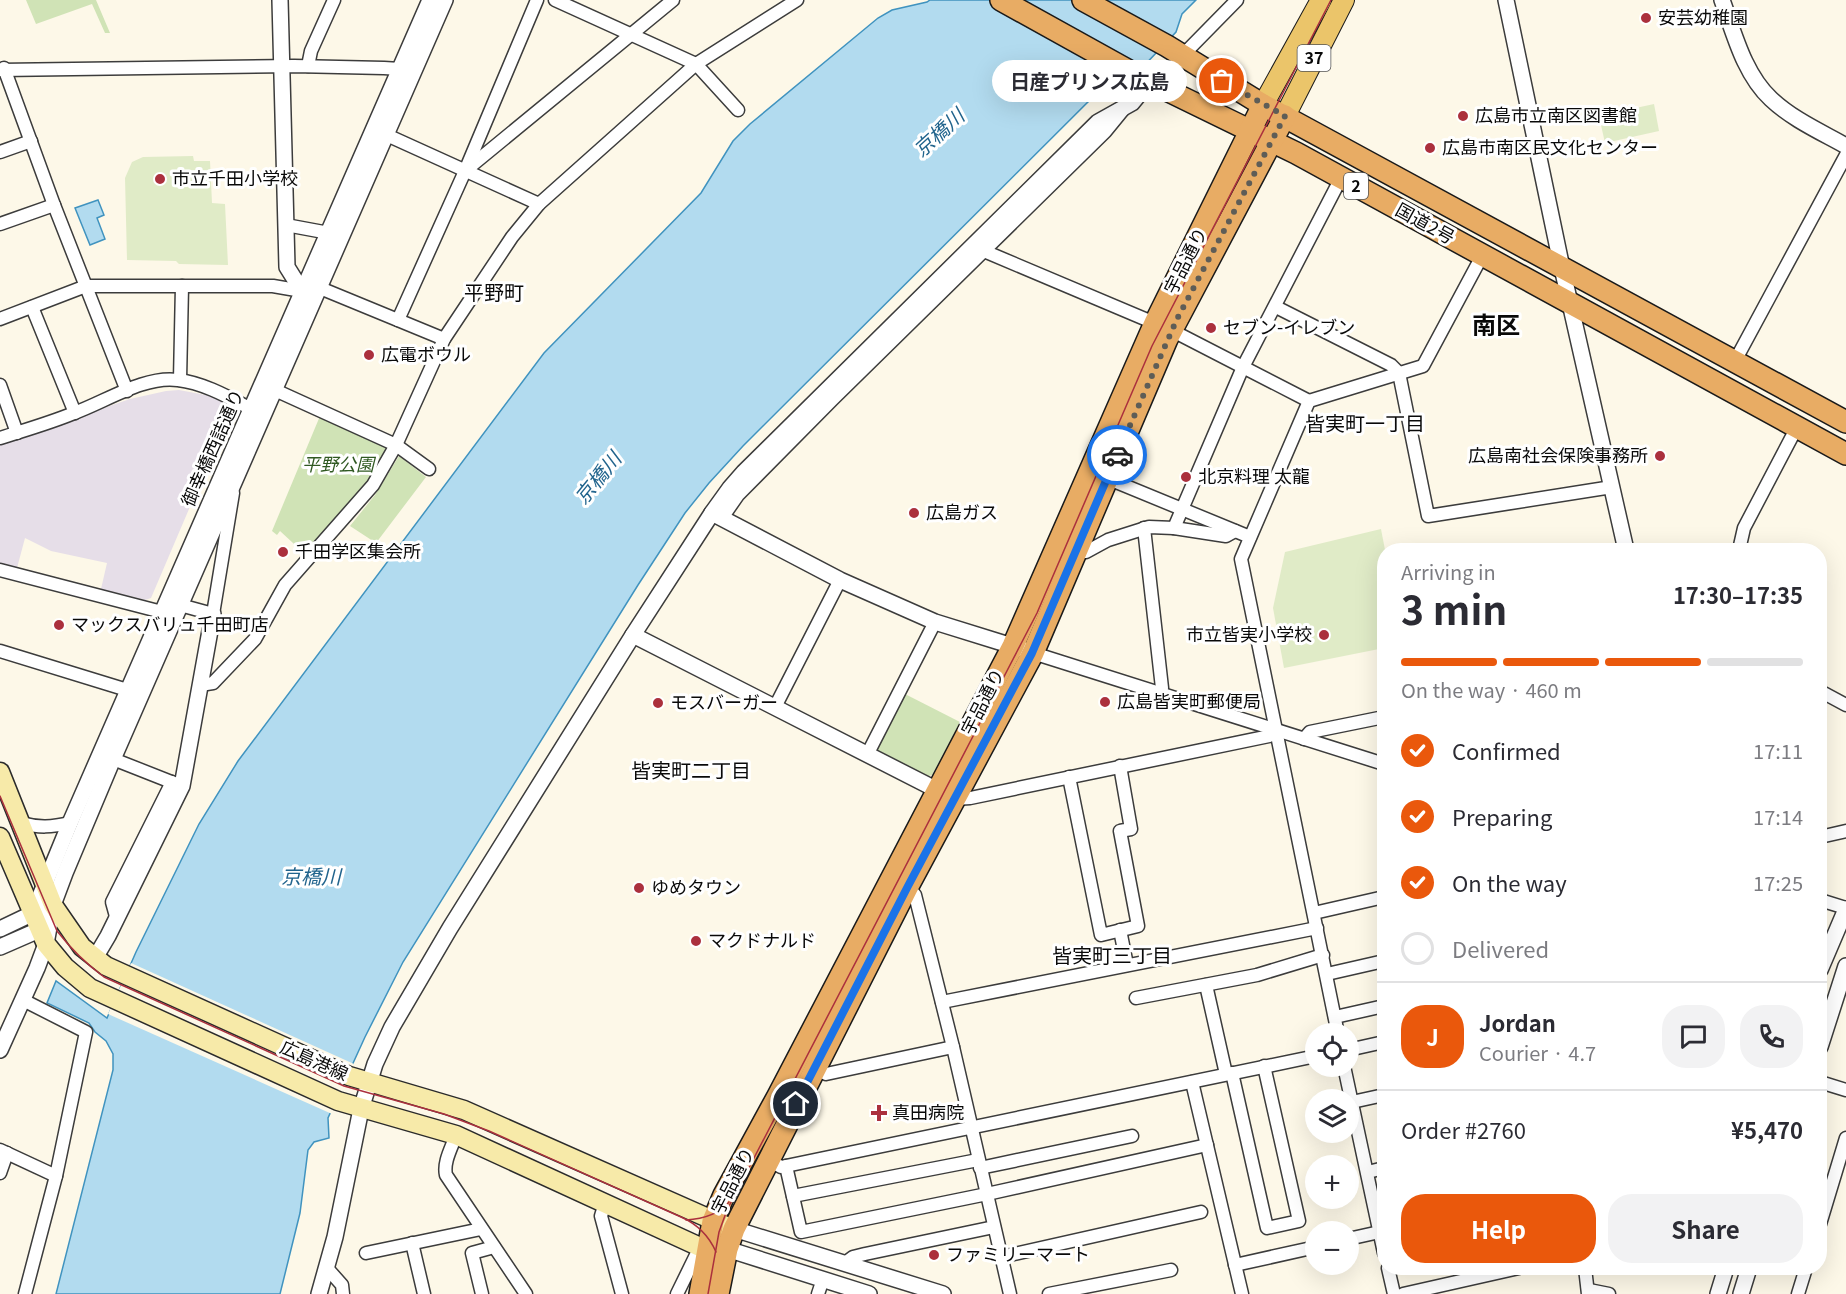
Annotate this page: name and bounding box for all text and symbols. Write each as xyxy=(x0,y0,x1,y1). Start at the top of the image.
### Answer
place label: 安芸幼稚園 xyxy=(1658,3,1748,29)
marker: 安芸幼稚園 xyxy=(1639,11,1653,25)
road number: 37 xyxy=(1298,45,1330,71)
pin xyxy=(1196,55,1247,106)
callout: 日産プリンス広島 xyxy=(991,60,1186,102)
icon: bag xyxy=(1205,64,1238,97)
text: 日産プリンス広島 xyxy=(1010,66,1169,95)
water label: 京橋川 xyxy=(906,100,971,163)
place label: 広島市立南区図書館 xyxy=(1475,101,1637,127)
marker: 広島市立南区図書館 xyxy=(1456,109,1470,123)
place label: 広島市南区民文化センター xyxy=(1442,133,1658,159)
marker: 広島市南区民文化センター xyxy=(1423,141,1437,155)
place label: 市立千田小学校 xyxy=(172,164,298,190)
marker: 市立千田小学校 xyxy=(153,172,167,186)
road number: 2 xyxy=(1344,173,1368,199)
street label: 国道2号 xyxy=(1392,195,1460,249)
street label: 宇品通り xyxy=(1156,222,1212,298)
district label: 平野町 xyxy=(464,277,524,306)
district label: 南区 xyxy=(1472,306,1520,341)
place label: セブン-イレブン xyxy=(1223,313,1355,339)
marker: セブン-イレブン xyxy=(1204,321,1218,335)
place label: 広電ボウル xyxy=(381,340,471,366)
marker: 広電ボウル xyxy=(362,348,376,362)
street label: 御幸橋西詰通り xyxy=(174,384,249,510)
district label: 皆実町一丁目 xyxy=(1305,408,1425,437)
courier xyxy=(1087,425,1147,485)
icon: car xyxy=(1101,439,1134,472)
place label: 広島南社会保険事務所 xyxy=(1468,441,1648,467)
water label: 京橋川 xyxy=(567,443,628,509)
marker: 広島南社会保険事務所 xyxy=(1653,449,1667,463)
park label: 平野公園 xyxy=(302,450,377,476)
place label: 北京料理 太龍 xyxy=(1198,462,1310,488)
marker: 北京料理 太龍 xyxy=(1179,470,1193,484)
place label: 広島ガス xyxy=(926,498,998,524)
marker: 広島ガス xyxy=(907,506,921,520)
place label: 千田学区集会所 xyxy=(295,537,421,563)
marker: 千田学区集会所 xyxy=(276,545,290,559)
text: Arriving in xyxy=(1401,557,1496,586)
text: 17:30–17:35 xyxy=(1673,578,1803,610)
text: 3 min xyxy=(1401,580,1507,636)
place label: マックスバリュ千田町店 xyxy=(71,610,268,636)
marker: マックスバリュ千田町店 xyxy=(52,618,66,632)
place label: 市立皆実小学校 xyxy=(1186,620,1312,646)
marker: 市立皆実小学校 xyxy=(1317,628,1331,642)
street label: 宇品通り xyxy=(953,663,1009,739)
text: On the way · 460 m xyxy=(1401,675,1582,704)
place label: 広島皆実町郵便局 xyxy=(1117,687,1261,713)
place label: モスバーガー xyxy=(670,688,778,714)
marker: 広島皆実町郵便局 xyxy=(1098,695,1112,709)
marker: モスバーガー xyxy=(651,696,665,710)
icon: check xyxy=(1401,734,1434,767)
text: Confirmed xyxy=(1452,734,1561,766)
text: 17:11 xyxy=(1753,736,1803,765)
district label: 皆実町二丁目 xyxy=(631,755,751,784)
icon: check xyxy=(1401,800,1434,833)
text: Preparing xyxy=(1452,800,1552,832)
text: 17:14 xyxy=(1753,802,1803,831)
water label: 京橋川 xyxy=(281,861,343,890)
icon: check xyxy=(1401,866,1434,899)
text: On the way xyxy=(1452,866,1567,898)
text: 17:25 xyxy=(1753,868,1803,897)
place label: ゆめタウン xyxy=(651,873,741,899)
marker: ゆめタウン xyxy=(632,881,646,895)
place label: マクドナルド xyxy=(708,926,816,952)
text: Delivered xyxy=(1452,932,1549,964)
marker: マクドナルド xyxy=(689,934,703,948)
district label: 皆実町三丁目 xyxy=(1052,940,1172,969)
button: chat xyxy=(1662,1005,1725,1068)
button: phone xyxy=(1740,1005,1803,1068)
text: Jordan xyxy=(1479,1006,1556,1038)
text: J xyxy=(1426,1020,1439,1052)
map controls xyxy=(1305,1023,1359,1275)
button: locate xyxy=(1305,1023,1359,1077)
street label: 広島港線 xyxy=(277,1033,353,1086)
text: Courier · 4.7 xyxy=(1479,1038,1596,1067)
pin xyxy=(770,1078,821,1129)
icon: home xyxy=(779,1087,812,1120)
button: layers xyxy=(1305,1089,1359,1143)
place label: 真田病院 xyxy=(892,1098,964,1124)
marker: 真田病院 xyxy=(870,1104,888,1122)
text: Order #2760 xyxy=(1401,1113,1526,1145)
text: ¥5,470 xyxy=(1731,1113,1803,1145)
street label: 宇品通り xyxy=(703,1142,759,1218)
button: + xyxy=(1305,1155,1359,1209)
button: Help xyxy=(1401,1194,1596,1263)
button: Share xyxy=(1608,1194,1803,1263)
button: − xyxy=(1305,1221,1359,1275)
place label: ファミリーマート xyxy=(946,1240,1090,1266)
marker: ファミリーマート xyxy=(927,1248,941,1262)

